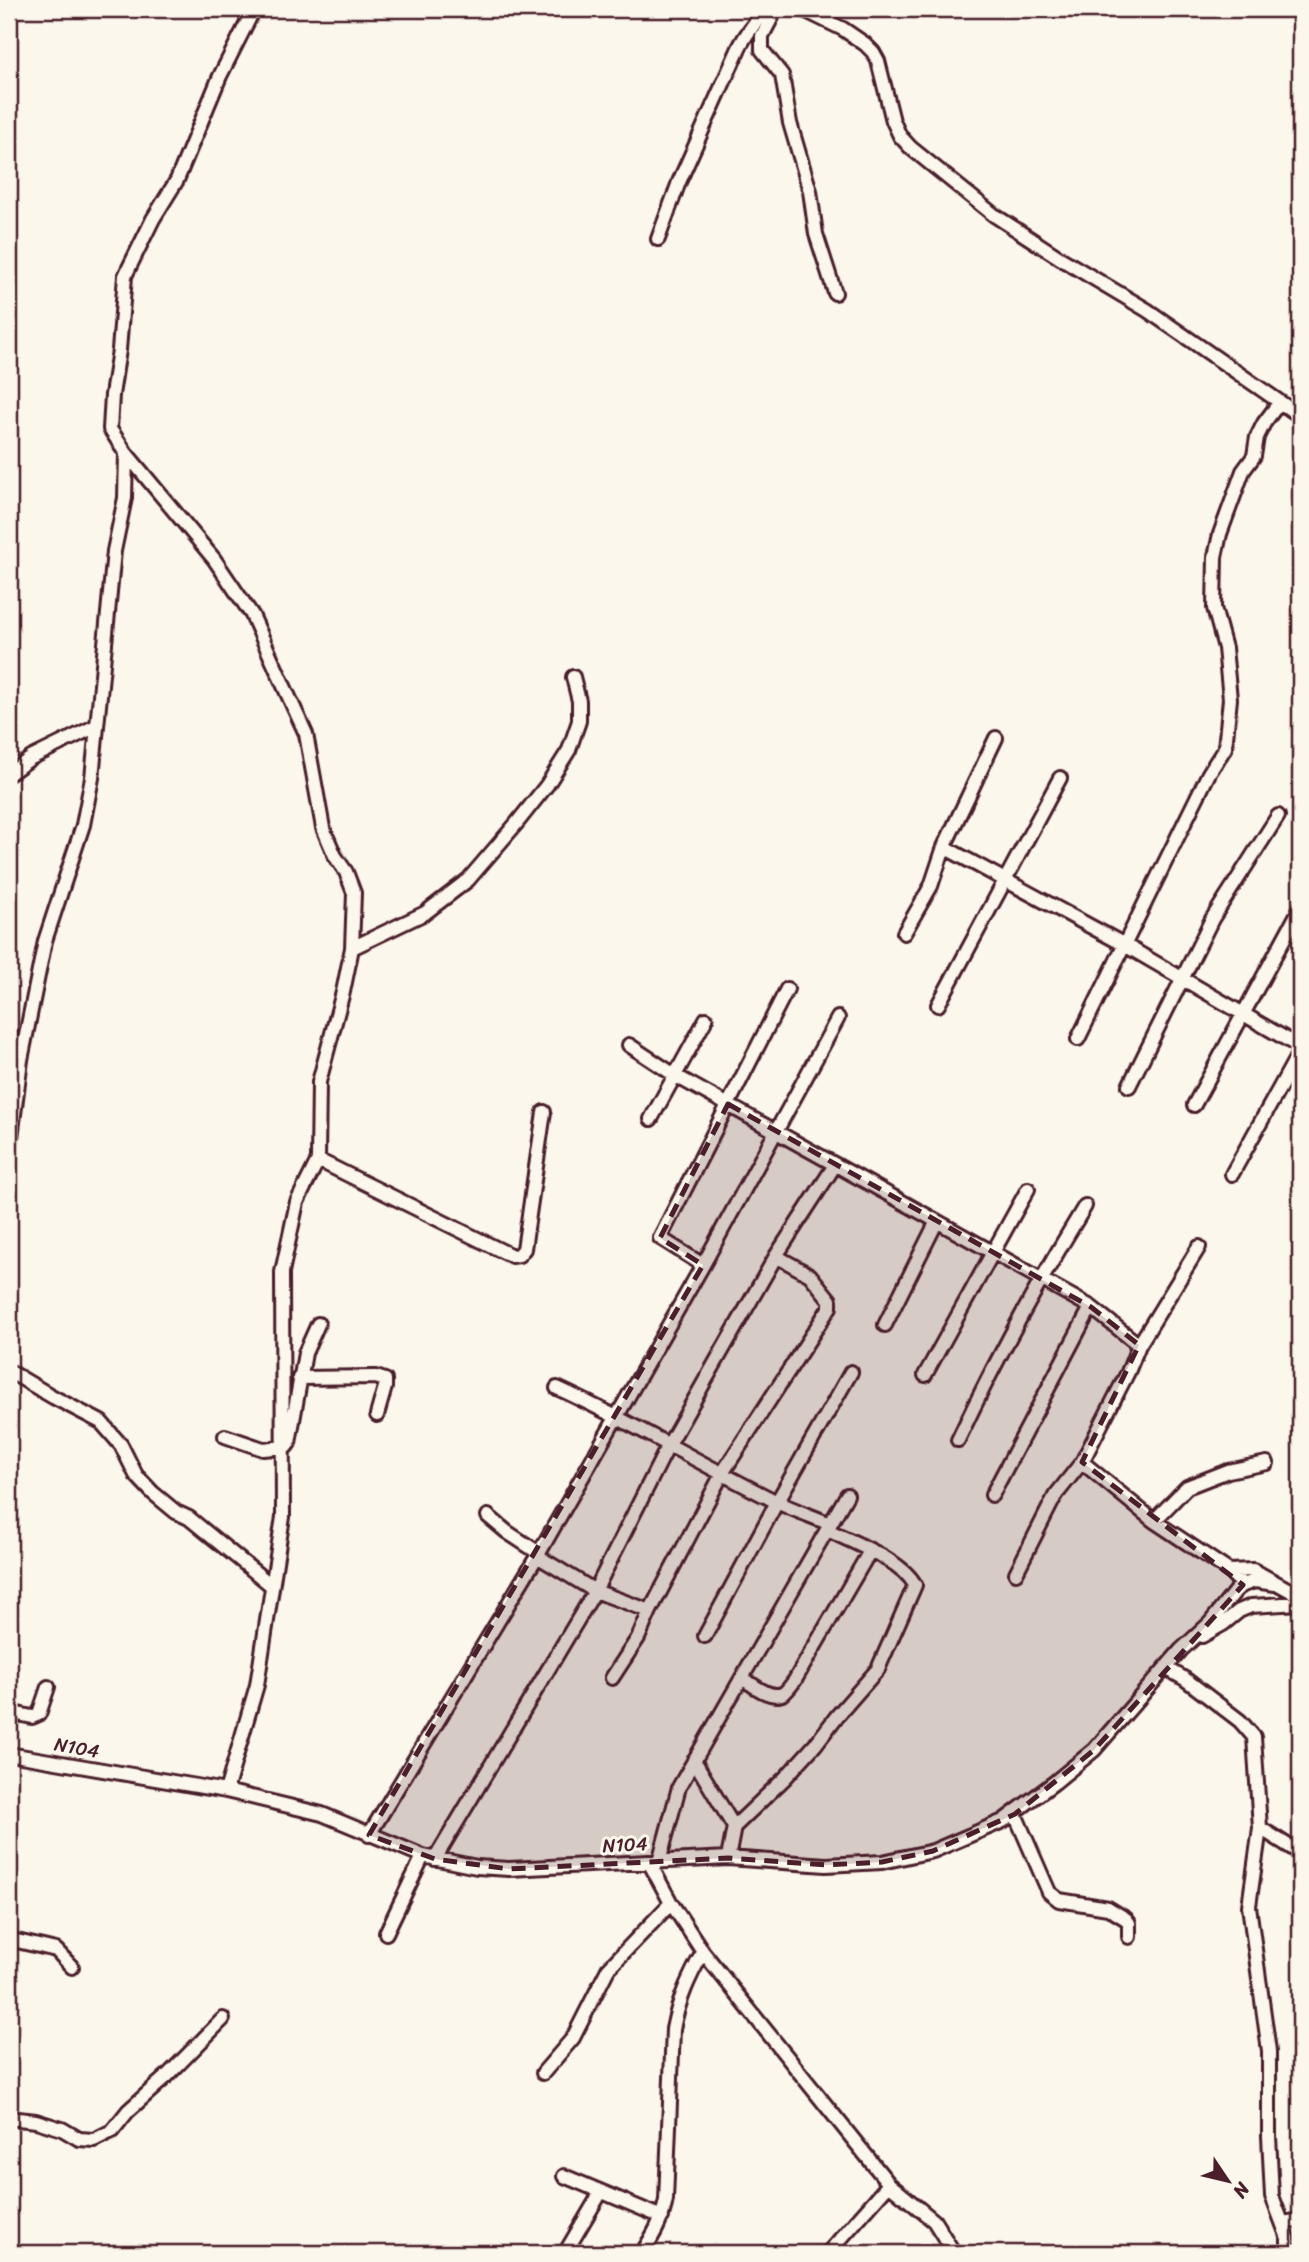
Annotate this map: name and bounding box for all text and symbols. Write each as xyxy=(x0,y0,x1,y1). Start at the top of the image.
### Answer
street label: N104 xyxy=(52,1727,102,1768)
street label: N104 xyxy=(602,1827,649,1862)
north arrow xyxy=(1194,2146,1264,2216)
text: N xyxy=(1224,2175,1259,2206)

